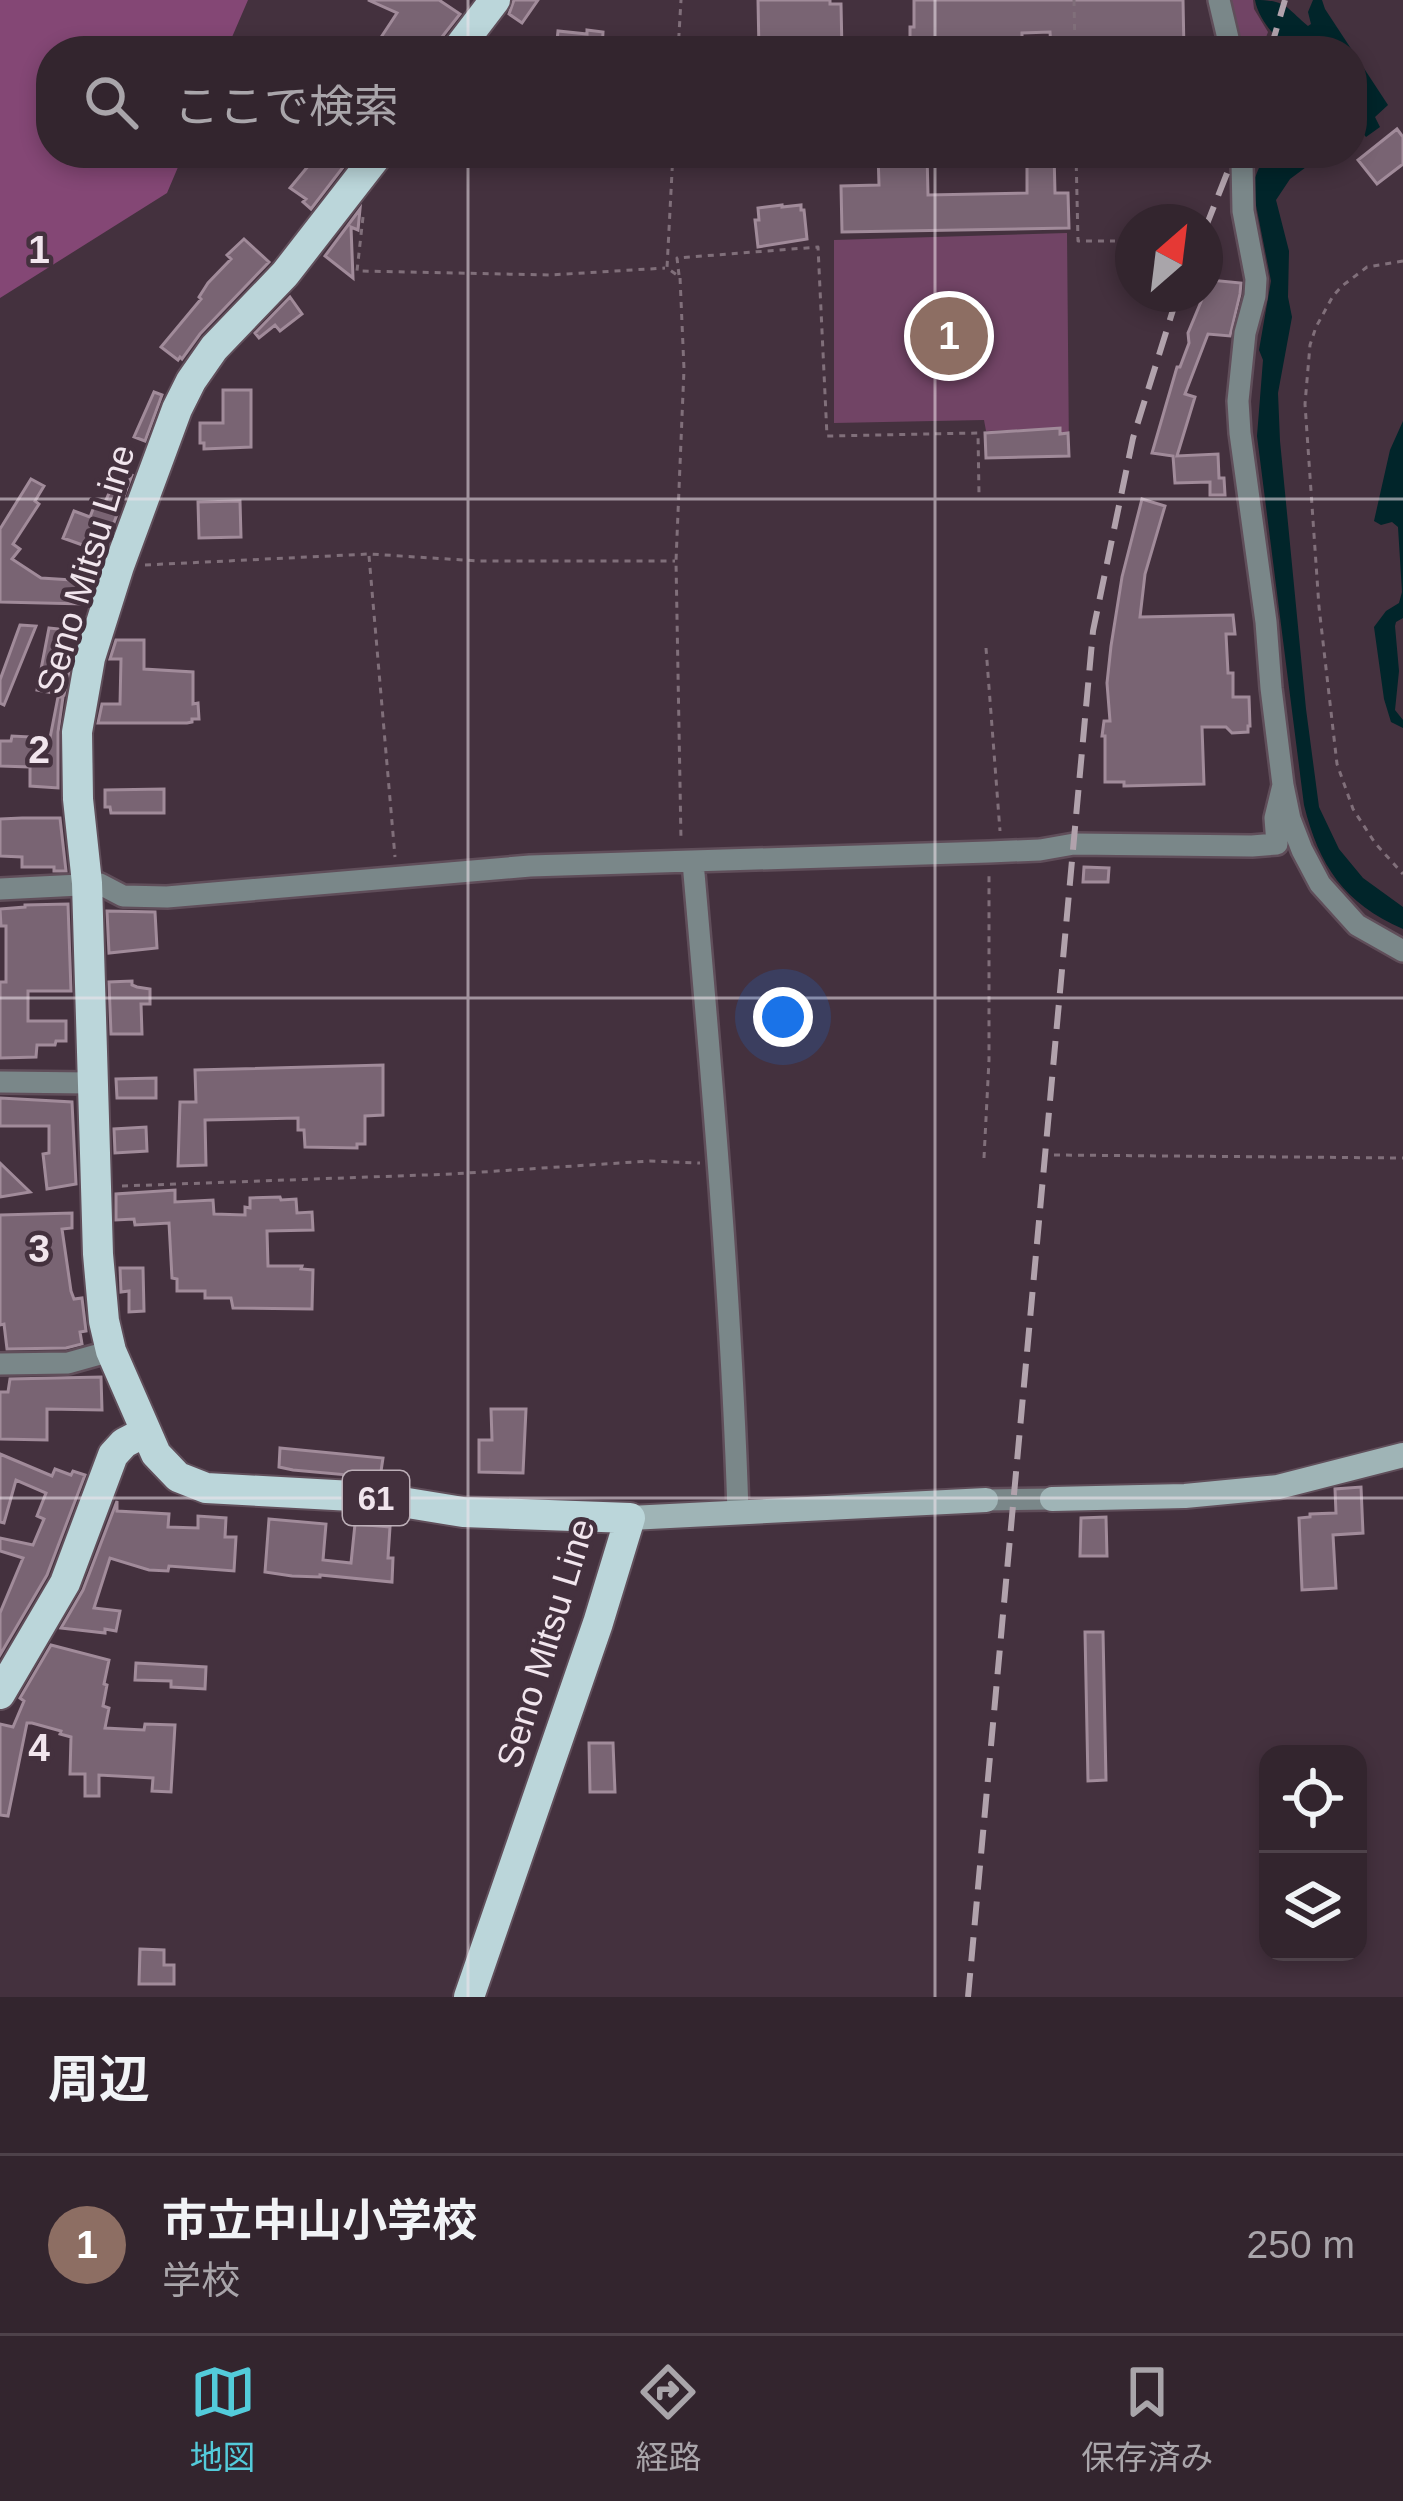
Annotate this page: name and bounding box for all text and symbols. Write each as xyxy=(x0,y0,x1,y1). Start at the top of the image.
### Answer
search box xyxy=(36,36,1367,168)
icon: search xyxy=(78,69,144,135)
text: ここで検索 xyxy=(174,81,399,132)
north arrow xyxy=(1115,204,1223,312)
text: 1 xyxy=(28,228,50,271)
pin: 1 xyxy=(910,291,988,381)
street label: Seno Mitsu Line xyxy=(28,440,143,699)
text: 2 xyxy=(28,728,50,771)
your location xyxy=(753,987,813,1047)
text: 3 xyxy=(28,1227,50,1270)
road number: 61 xyxy=(343,1471,409,1525)
street label: Seno Mitsu Line xyxy=(488,1514,603,1773)
text: 4 xyxy=(28,1726,50,1769)
map controls xyxy=(1259,1745,1367,1961)
button: locate xyxy=(1259,1745,1367,1853)
button: layers xyxy=(1259,1853,1367,1961)
text: 周辺 xyxy=(48,2051,150,2108)
text: 市立中山小学校 xyxy=(162,2195,477,2246)
text: 1 xyxy=(76,2223,98,2266)
text: 250 m xyxy=(1247,2223,1355,2266)
text: 学校 xyxy=(162,2259,240,2302)
tab: 地図 xyxy=(190,2359,256,2479)
tab: 経路 xyxy=(635,2359,701,2479)
tab: 保存済み xyxy=(1081,2359,1213,2479)

